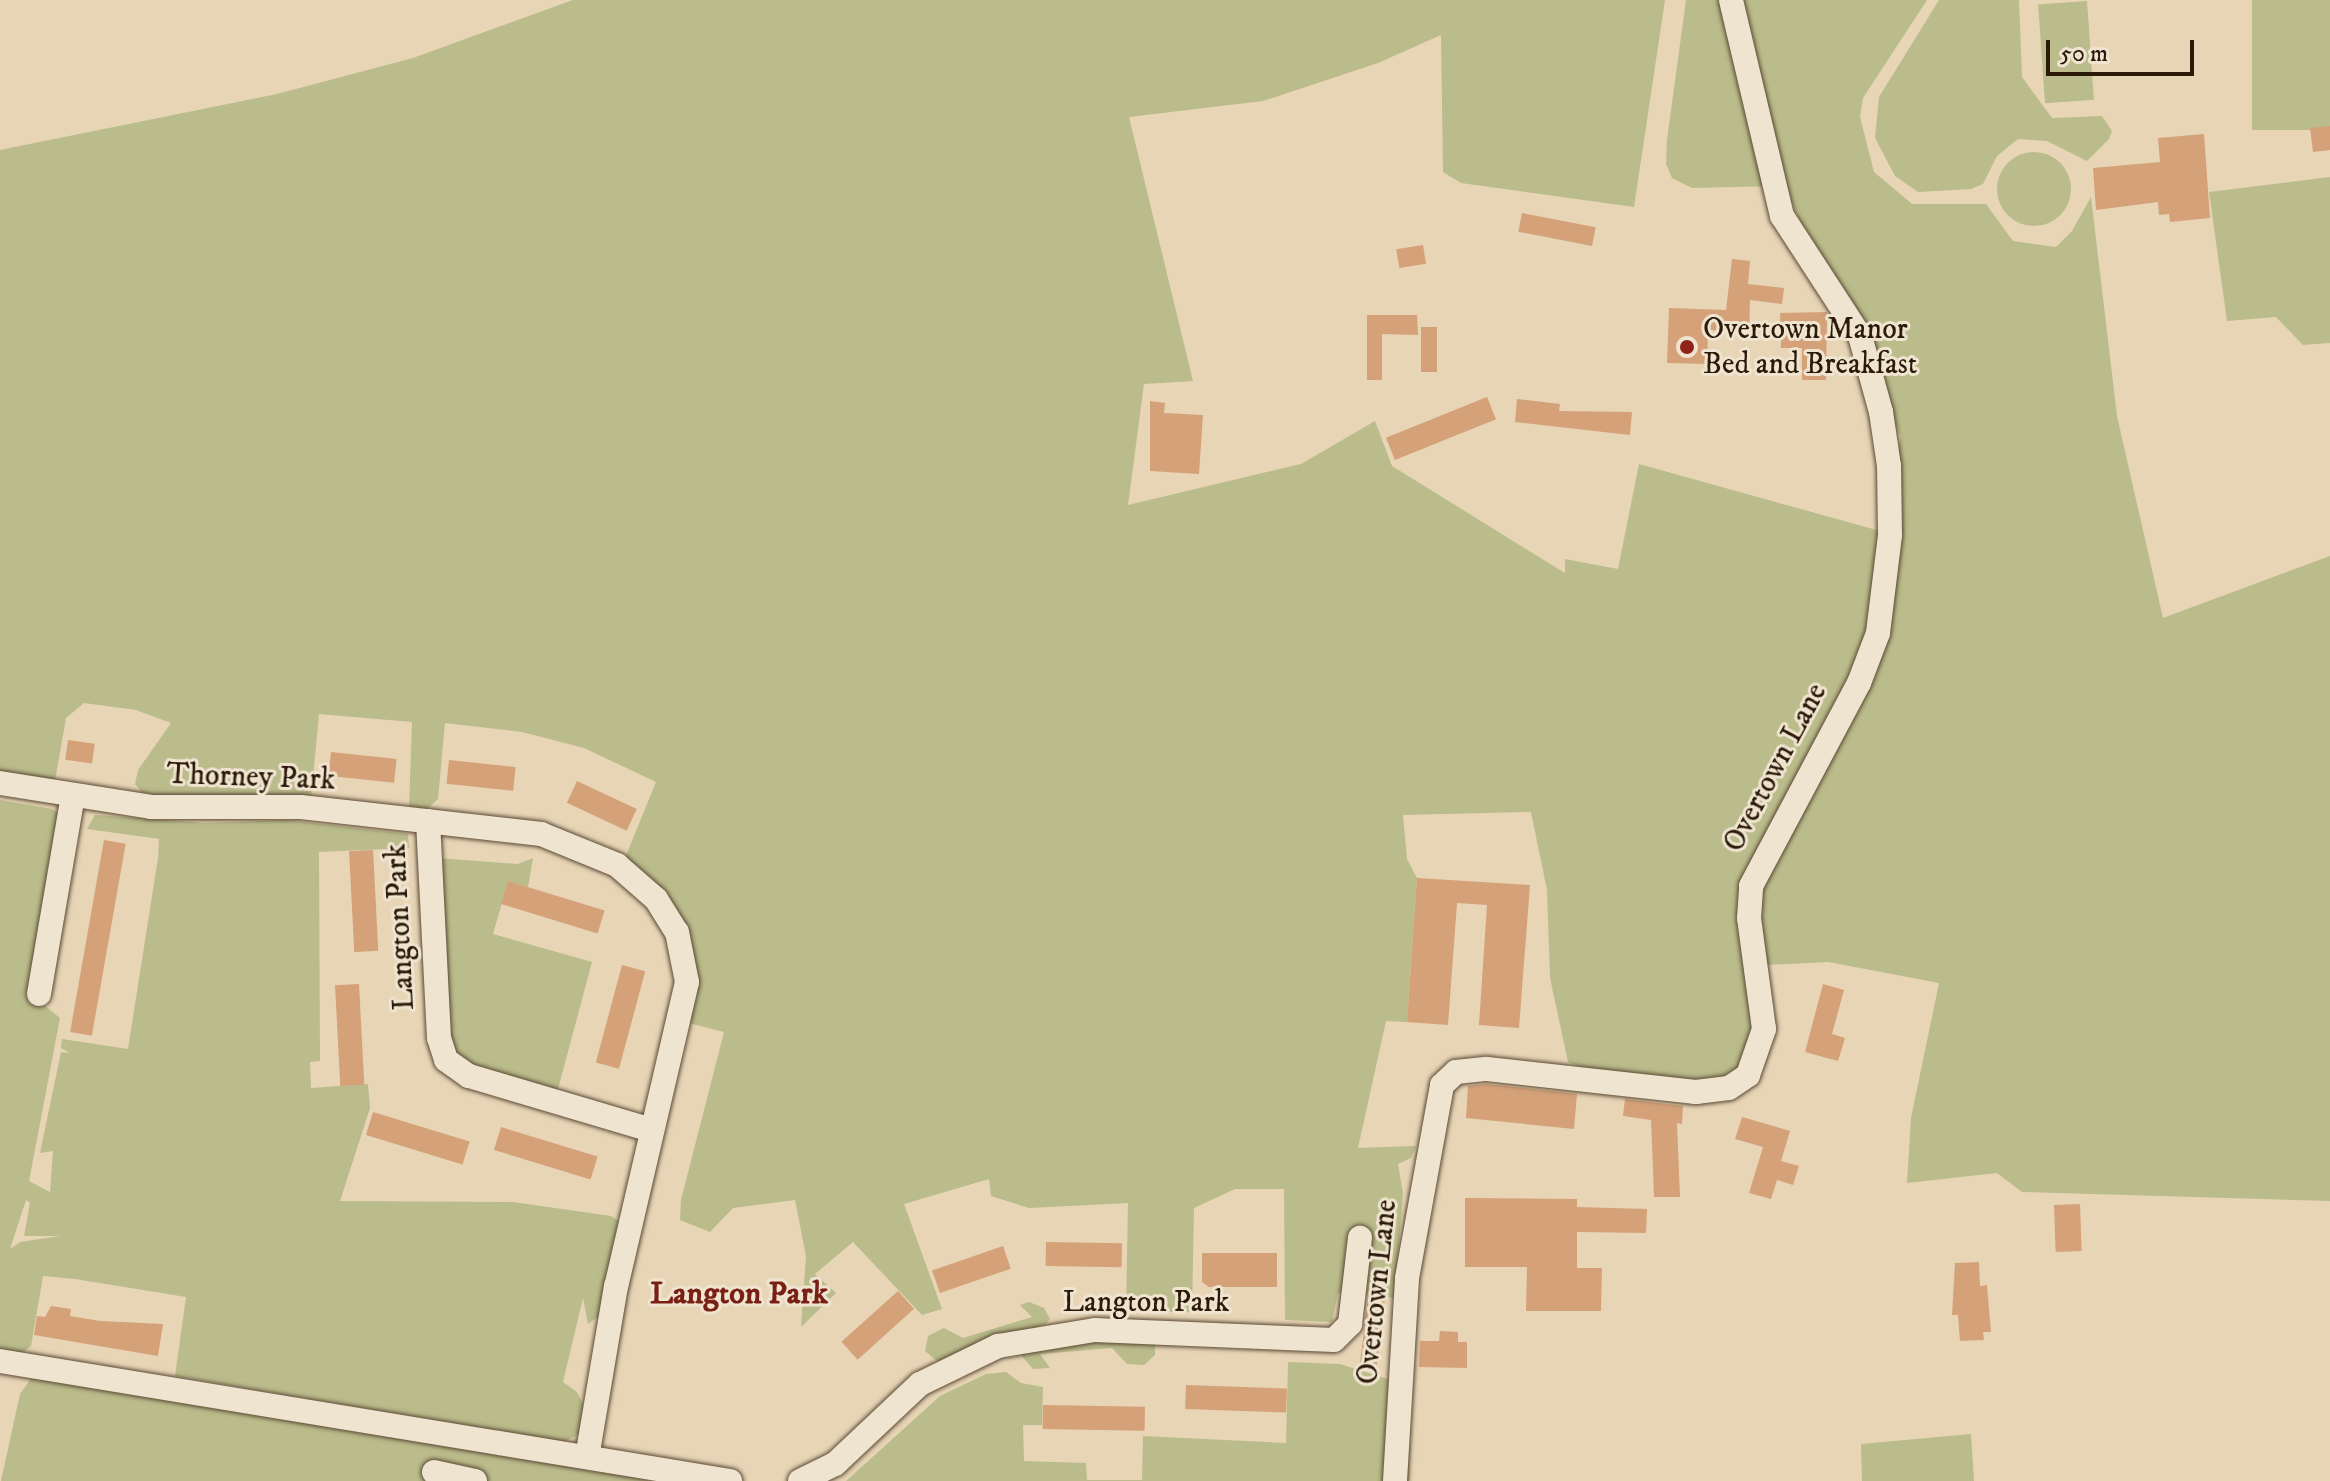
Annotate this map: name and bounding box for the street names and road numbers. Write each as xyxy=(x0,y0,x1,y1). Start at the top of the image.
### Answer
street label: Overtown Lane xyxy=(1717,678,1835,858)
street label: Thorney Park xyxy=(166,757,336,799)
street label: Langton Park xyxy=(379,843,423,1011)
street label: Overtown Lane xyxy=(1350,1198,1406,1386)
street label: Langton Park xyxy=(1063,1285,1229,1321)

